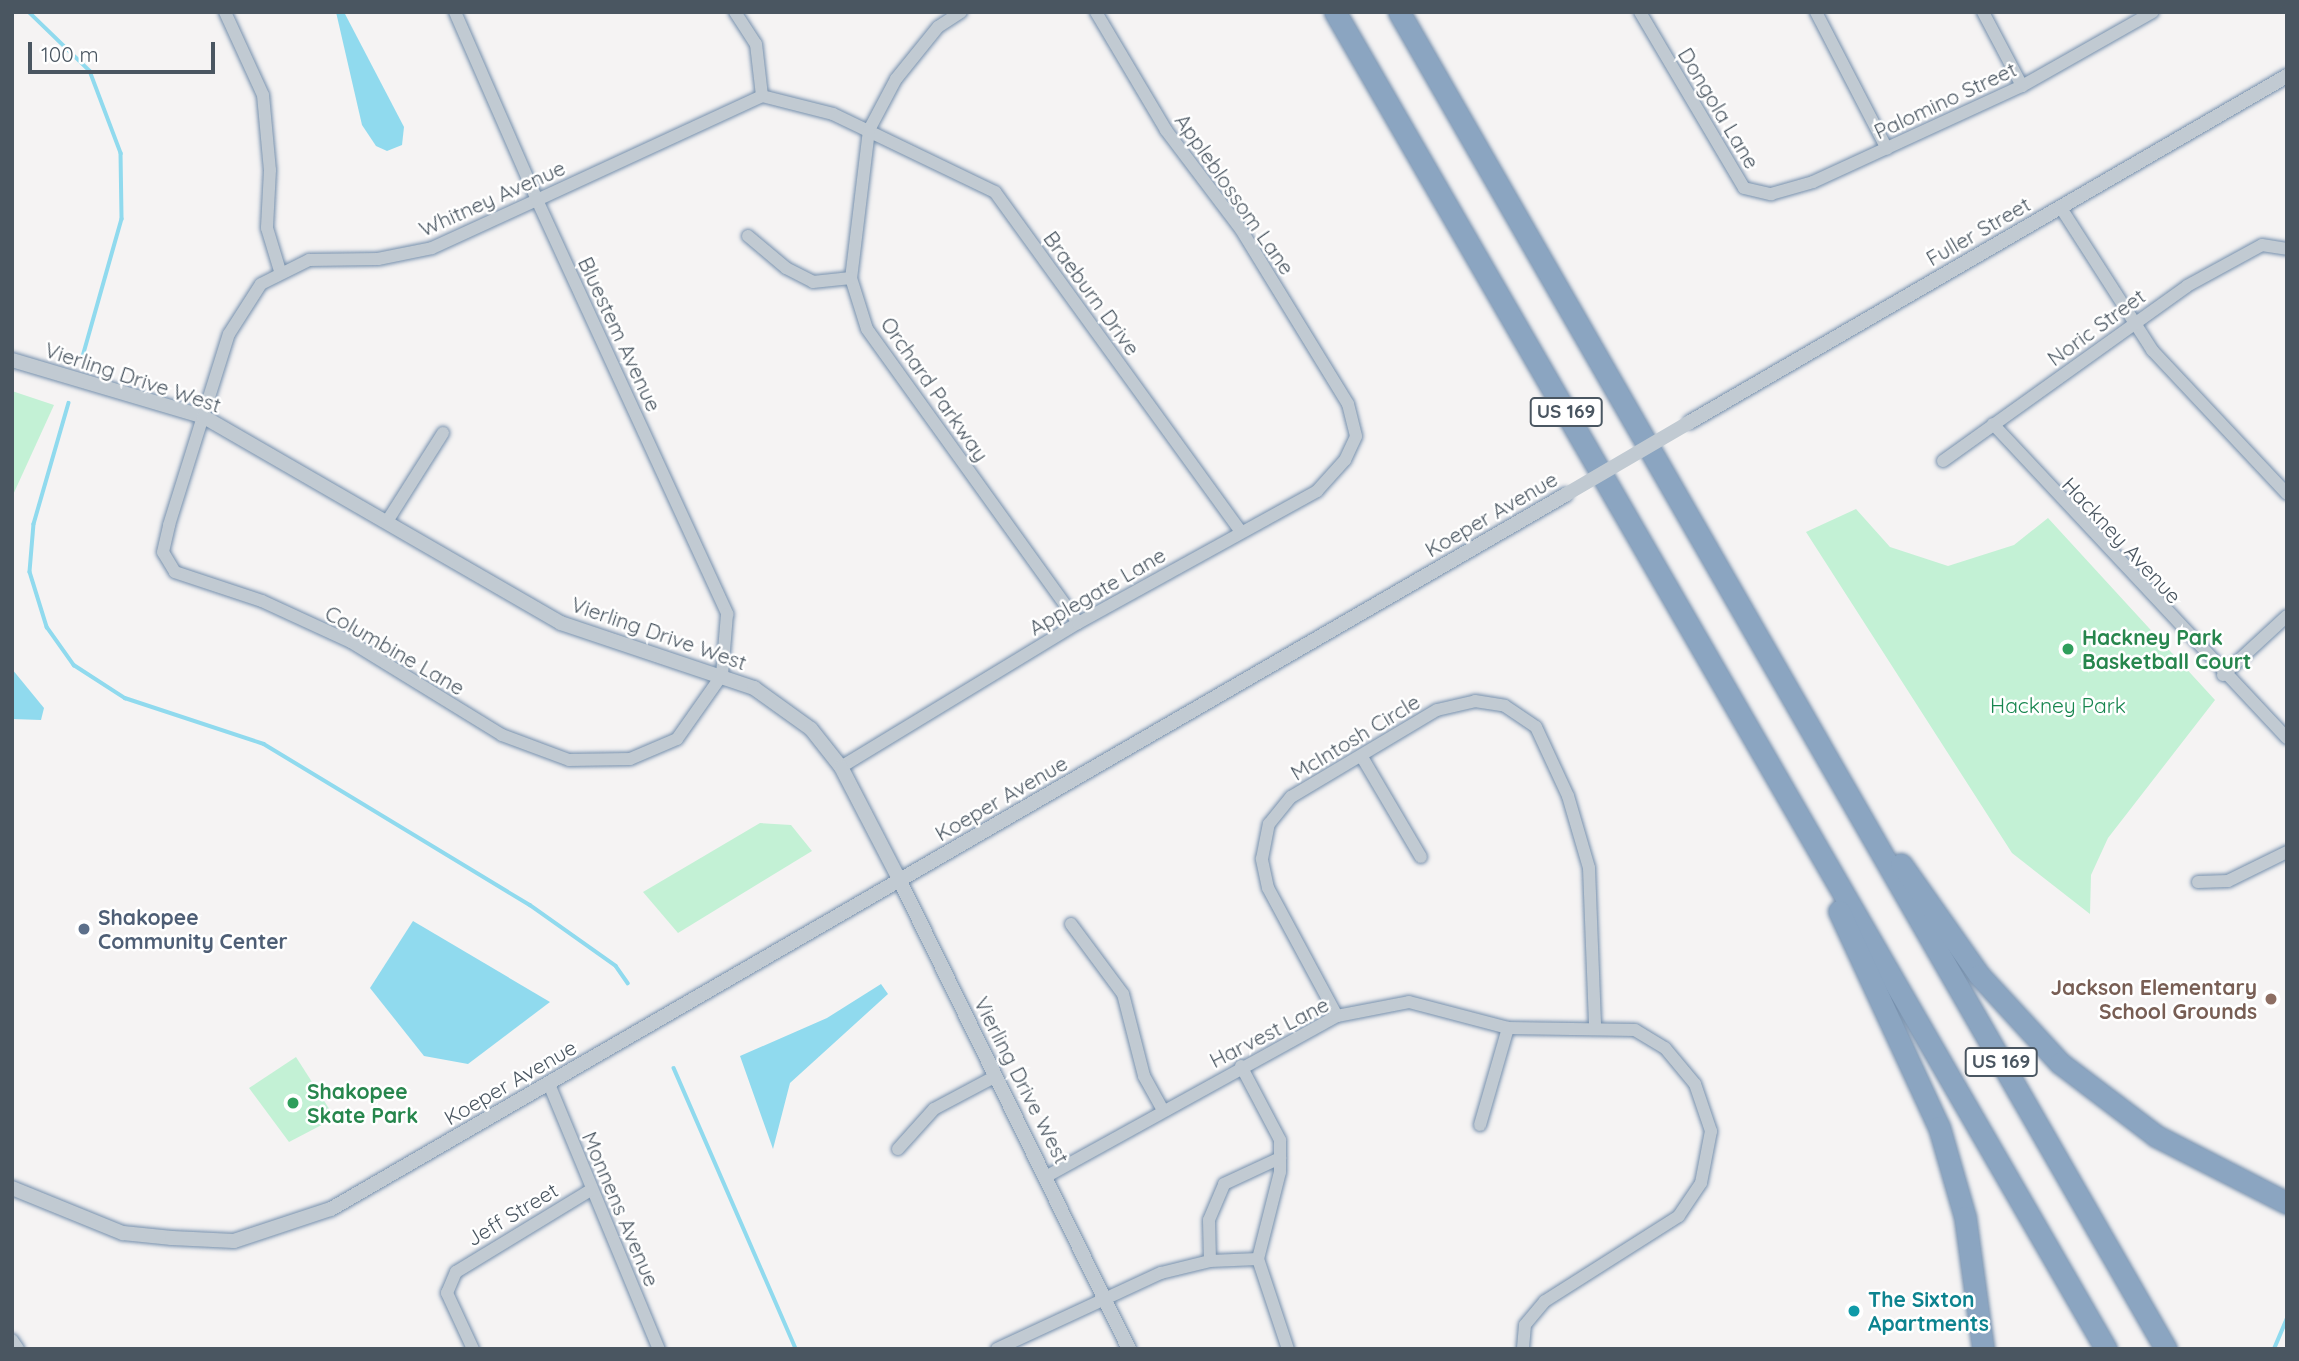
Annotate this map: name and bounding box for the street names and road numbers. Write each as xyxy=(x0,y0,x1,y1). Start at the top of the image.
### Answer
street label: Dongola Lane xyxy=(1673,43,1765,173)
street label: Palomino Street xyxy=(1870,56,2020,144)
street label: Appleblossom Lane xyxy=(1170,109,1300,279)
street label: Whitney Avenue xyxy=(415,155,569,241)
street label: Fuller Street xyxy=(1921,191,2035,271)
street label: Braeburn Drive xyxy=(1039,226,1145,360)
street label: Bluestem Avenue xyxy=(573,253,667,415)
street label: Noric Street xyxy=(2042,283,2150,371)
street label: Orchard Parkway xyxy=(876,312,994,466)
street label: Vierling Drive West xyxy=(42,337,224,417)
road number: US 169 xyxy=(1529,396,1603,428)
street label: Koeper Avenue xyxy=(1420,466,1562,562)
street label: Hackney Avenue xyxy=(2057,472,2187,608)
street label: Applegate Lane xyxy=(1024,542,1170,640)
street label: Vierling Drive West xyxy=(568,591,750,675)
street label: Columbine Lane xyxy=(321,600,469,700)
street label: McIntosh Circle xyxy=(1286,689,1424,785)
street label: Koeper Avenue xyxy=(930,750,1072,846)
street label: Harvest Lane xyxy=(1205,991,1333,1073)
street label: Vierling Drive West xyxy=(969,992,1075,1168)
street label: Koeper Avenue xyxy=(439,1034,581,1130)
road number: US 169 xyxy=(1964,1046,2038,1078)
street label: Monnens Avenue xyxy=(577,1128,665,1290)
street label: Jeff Street xyxy=(462,1177,562,1251)

